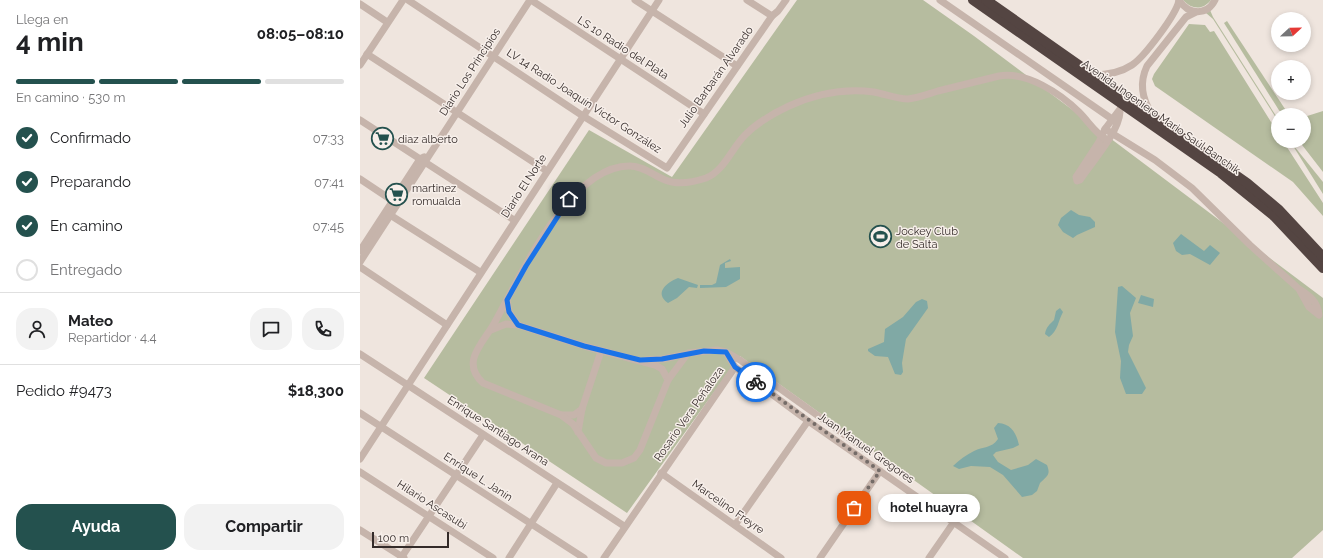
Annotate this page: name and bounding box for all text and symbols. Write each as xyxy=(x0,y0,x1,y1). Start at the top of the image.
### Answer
text: Llega en xyxy=(16,12,68,27)
north arrow xyxy=(1271,12,1311,52)
map controls xyxy=(1271,12,1311,148)
street label: LS 10 Radio del Plata xyxy=(575,14,671,82)
street label: Julio Barbarán Alvarado xyxy=(676,24,756,130)
text: 08:05–08:10 xyxy=(257,25,344,43)
street label: Diario Los Principios xyxy=(437,26,503,118)
text: 4 min xyxy=(16,27,84,57)
street label: LV 14 Radio Joaquín Víctor González xyxy=(504,46,664,156)
street label: Avenida Ingeniero Mario Saúl Banchik xyxy=(1079,57,1243,177)
button: + xyxy=(1271,60,1311,100)
text: En camino · 530 m xyxy=(16,90,125,105)
button: − xyxy=(1271,108,1311,148)
supermarket icon: diaz alberto xyxy=(369,126,395,152)
icon: check xyxy=(16,127,38,149)
text: Confirmado xyxy=(50,129,131,147)
text: 07:33 xyxy=(313,131,344,146)
place label: diaz alberto xyxy=(398,133,458,146)
street label: Diario El Norte xyxy=(499,151,550,220)
icon: check xyxy=(16,171,38,193)
text: Preparando xyxy=(50,173,131,191)
text: 07:41 xyxy=(314,175,344,190)
supermarket icon: martinez romualda xyxy=(383,181,409,207)
place label: martinez romualda xyxy=(412,182,461,208)
pin xyxy=(552,182,586,216)
icon: home xyxy=(558,188,580,210)
icon: check xyxy=(16,215,38,237)
text: En camino xyxy=(50,217,123,235)
text: 07:45 xyxy=(313,219,344,234)
sports icon: Jockey Club de Salta xyxy=(867,224,893,250)
place label: Jockey Club de Salta xyxy=(896,225,958,251)
text: Entregado xyxy=(50,261,122,279)
button: person xyxy=(16,308,58,350)
button: chat xyxy=(250,308,292,350)
button: phone xyxy=(302,308,344,350)
text: Mateo xyxy=(68,312,113,330)
text: Repartidor · 4.4 xyxy=(68,330,157,345)
courier xyxy=(736,362,776,402)
street label: Rosario Vera Peñaloza xyxy=(651,364,727,464)
icon: bike xyxy=(745,371,767,393)
text: Pedido #9473 xyxy=(16,382,112,400)
text: $18,300 xyxy=(288,382,344,400)
street label: Enrique Santiago Arana xyxy=(445,393,551,469)
street label: Juan Manuel Gregores xyxy=(815,410,917,486)
street label: Enrique L. Janín xyxy=(441,450,515,504)
street label: Marcelino Freyre xyxy=(689,477,767,537)
street label: Hilario Ascasubi xyxy=(395,478,469,532)
pin xyxy=(837,491,871,525)
callout: hotel huayra xyxy=(878,494,980,522)
icon: bag xyxy=(843,497,865,519)
text: hotel huayra xyxy=(890,500,968,515)
button: Ayuda xyxy=(16,504,176,550)
button: Compartir xyxy=(184,504,344,550)
scale bar xyxy=(372,530,449,549)
text: 100 m xyxy=(378,532,409,545)

